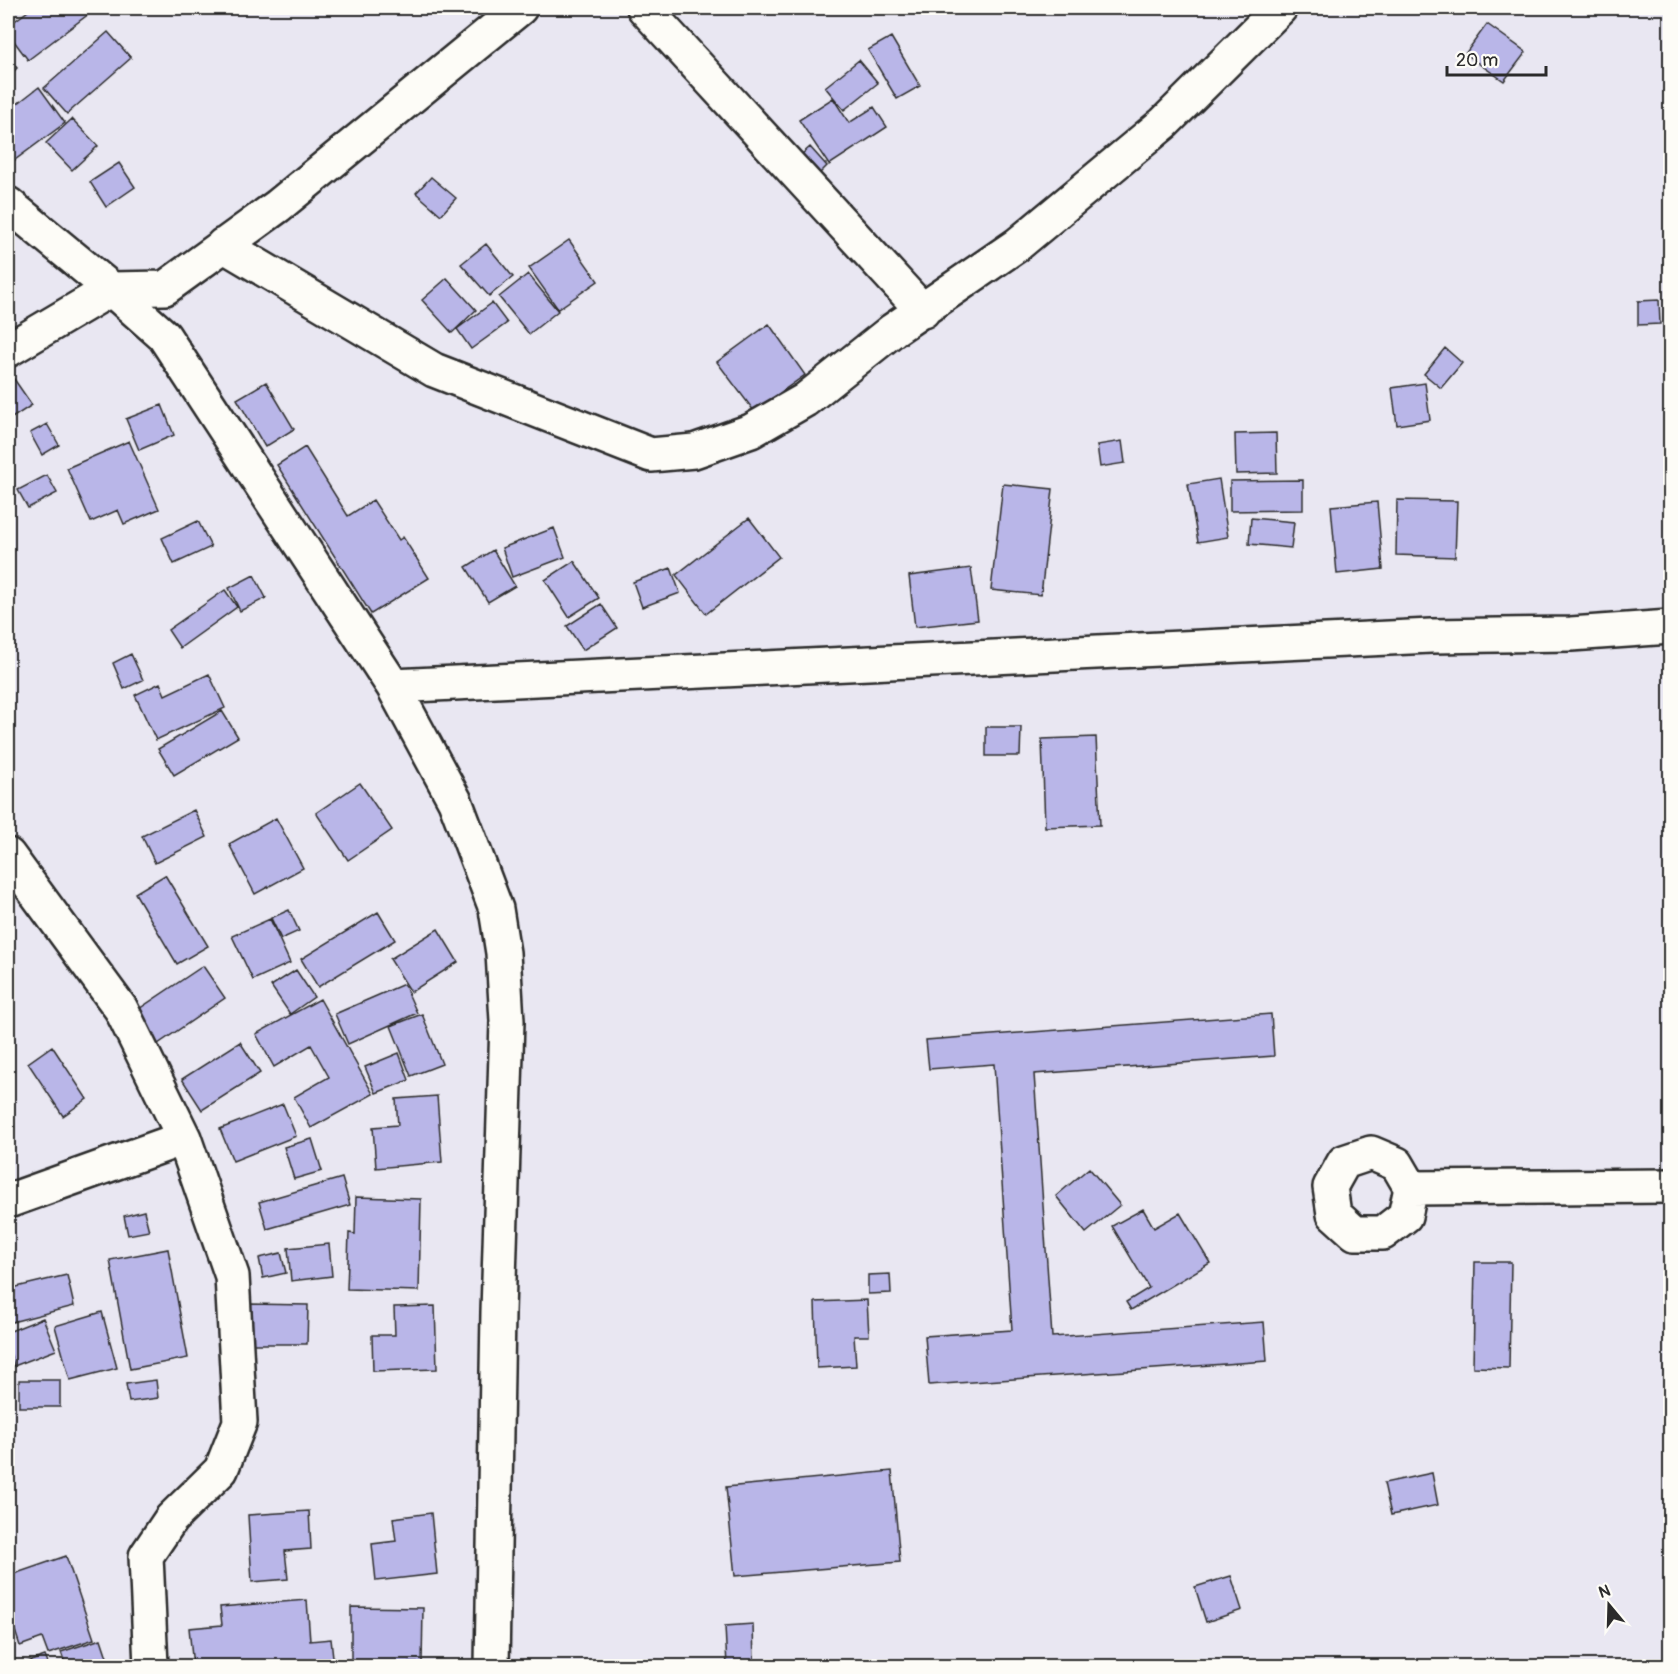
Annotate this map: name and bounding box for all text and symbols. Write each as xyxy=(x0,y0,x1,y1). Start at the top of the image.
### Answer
scale bar xyxy=(1447,39,1546,77)
text: 20 m xyxy=(1456,49,1498,72)
north arrow xyxy=(1579,1575,1639,1635)
text: N xyxy=(1596,1580,1613,1603)

